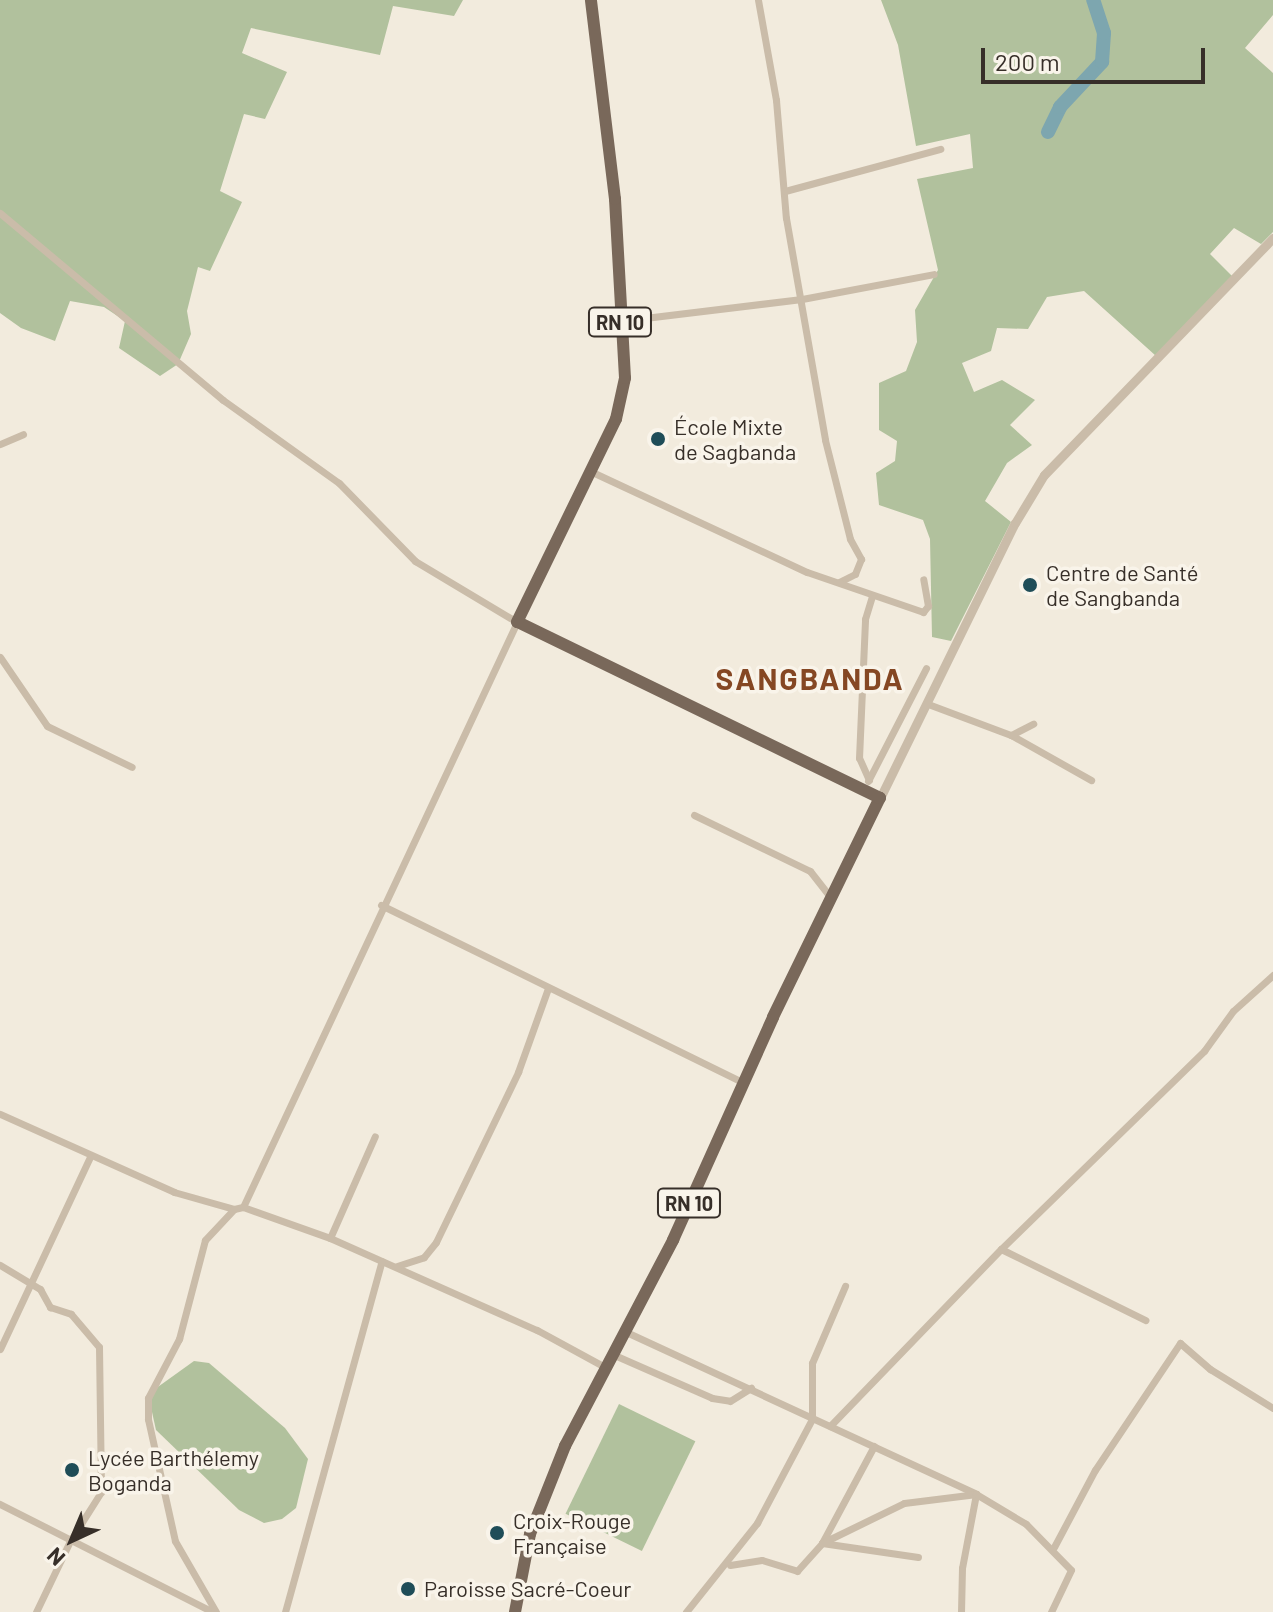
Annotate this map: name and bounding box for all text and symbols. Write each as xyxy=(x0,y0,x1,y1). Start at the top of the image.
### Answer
scale bar xyxy=(985,32,1209,82)
text: 200 m xyxy=(995,47,1060,76)
road number: RN 10 xyxy=(586,306,654,338)
place label: École Mixte de Sagbanda xyxy=(674,413,796,464)
marker: École Mixte de Sagbanda xyxy=(649,430,667,448)
place label: Centre de Santé de Sangbanda xyxy=(1046,559,1198,610)
marker: Centre de Santé de Sangbanda xyxy=(1021,576,1039,594)
district label: SANGBANDA xyxy=(715,660,905,696)
road number: RN 10 xyxy=(655,1187,723,1219)
place label: Lycée Barthélemy Boganda xyxy=(88,1444,259,1496)
marker: Lycée Barthélemy Boganda xyxy=(63,1461,81,1479)
north arrow xyxy=(32,1500,112,1580)
place label: Croix-Rouge Française xyxy=(513,1507,631,1558)
marker: Croix-Rouge Française xyxy=(488,1524,506,1542)
text: N xyxy=(41,1543,70,1572)
place label: Paroisse Sacré-Coeur xyxy=(424,1576,631,1602)
marker: Paroisse Sacré-Coeur xyxy=(399,1580,417,1598)

